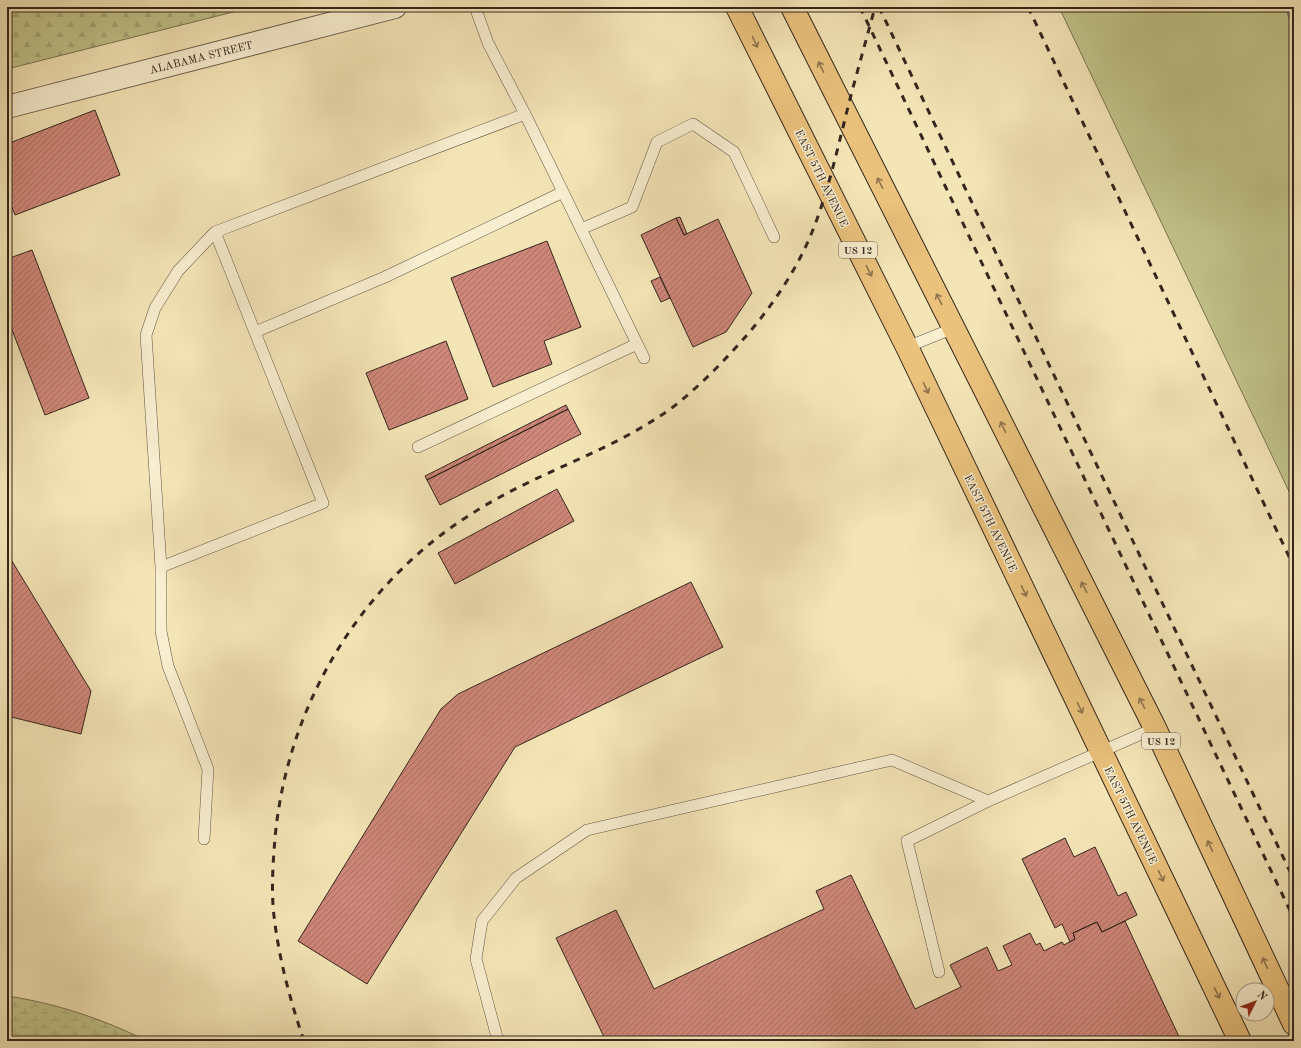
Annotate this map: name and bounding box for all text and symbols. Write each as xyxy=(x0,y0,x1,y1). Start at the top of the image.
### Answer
one-way arrow xyxy=(751,36,759,48)
street label: ALABAMA STREET xyxy=(149,40,254,77)
one-way arrow xyxy=(817,61,825,73)
street label: EAST 5TH AVENUE xyxy=(792,128,849,229)
one-way arrow xyxy=(876,177,883,189)
road number: US 12 xyxy=(839,242,877,258)
one-way arrow xyxy=(865,265,873,277)
one-way arrow xyxy=(935,293,942,305)
one-way arrow xyxy=(923,381,931,393)
one-way arrow xyxy=(999,422,1007,434)
street label: EAST 5TH AVENUE xyxy=(961,473,1018,574)
one-way arrow xyxy=(1080,581,1087,593)
one-way arrow xyxy=(1021,585,1028,597)
one-way arrow xyxy=(1138,697,1145,709)
one-way arrow xyxy=(1077,702,1084,714)
road number: US 12 xyxy=(1142,733,1180,749)
street label: EAST 5TH AVENUE xyxy=(1101,765,1158,866)
one-way arrow xyxy=(1206,840,1213,852)
one-way arrow xyxy=(1158,870,1165,882)
one-way arrow xyxy=(1261,958,1268,970)
north arrow xyxy=(1235,982,1275,1022)
one-way arrow xyxy=(1214,987,1221,999)
text: N xyxy=(1254,990,1269,1004)

